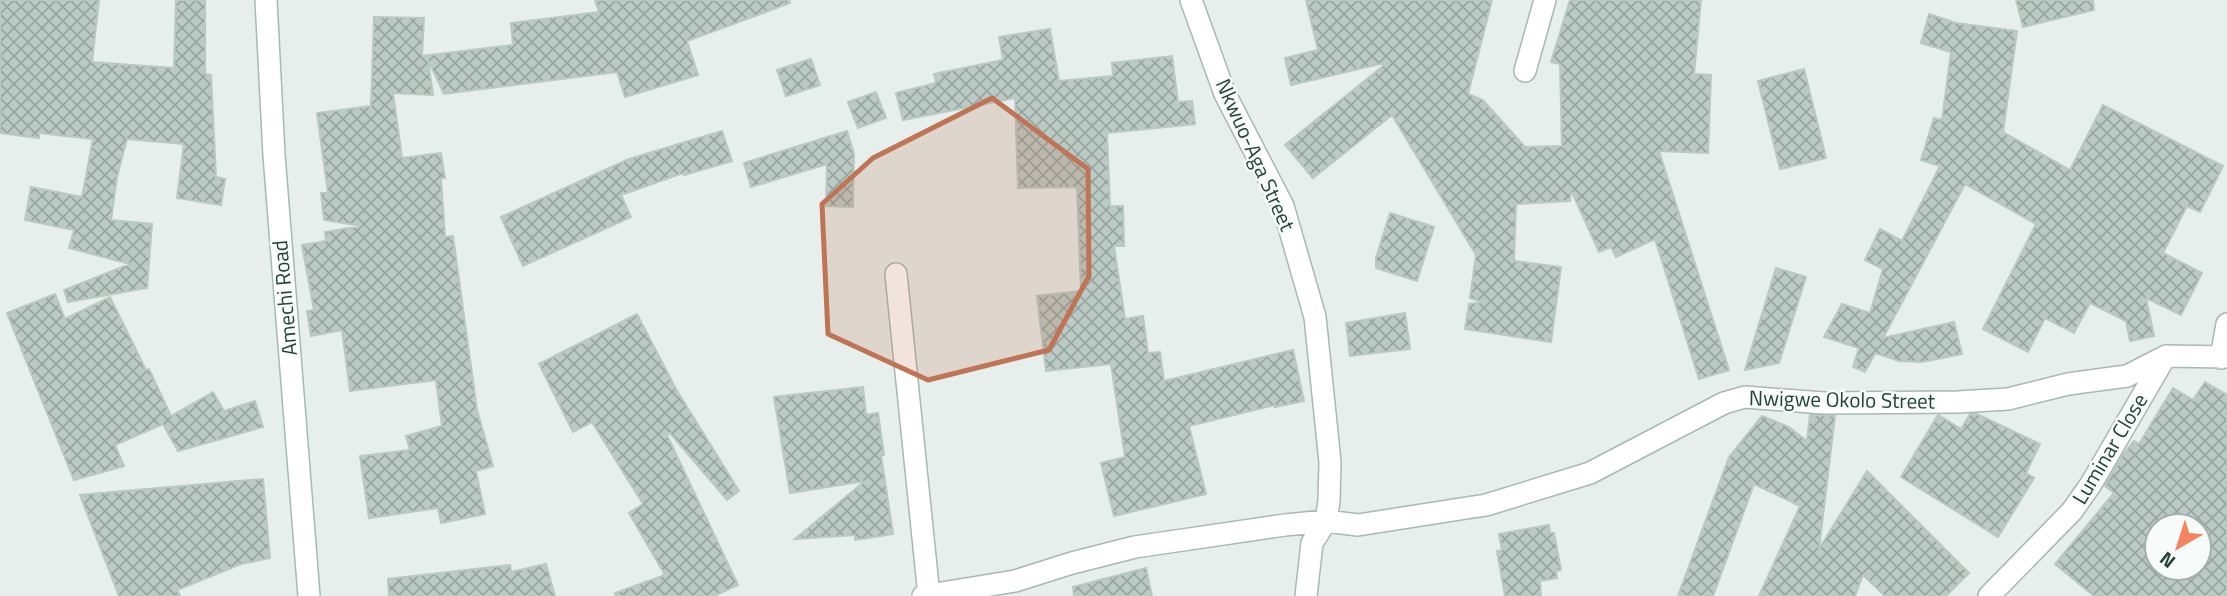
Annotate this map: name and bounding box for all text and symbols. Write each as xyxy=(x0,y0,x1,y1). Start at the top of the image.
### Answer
street label: Nkwuo-Aga Street xyxy=(1208,73,1304,237)
street label: Amechi Road xyxy=(263,239,305,357)
street label: Nwigwe Okolo Street xyxy=(1749,381,1936,417)
street label: Luminar Close xyxy=(2063,387,2155,510)
north arrow xyxy=(2143,512,2213,582)
text: N xyxy=(2153,545,2181,576)

